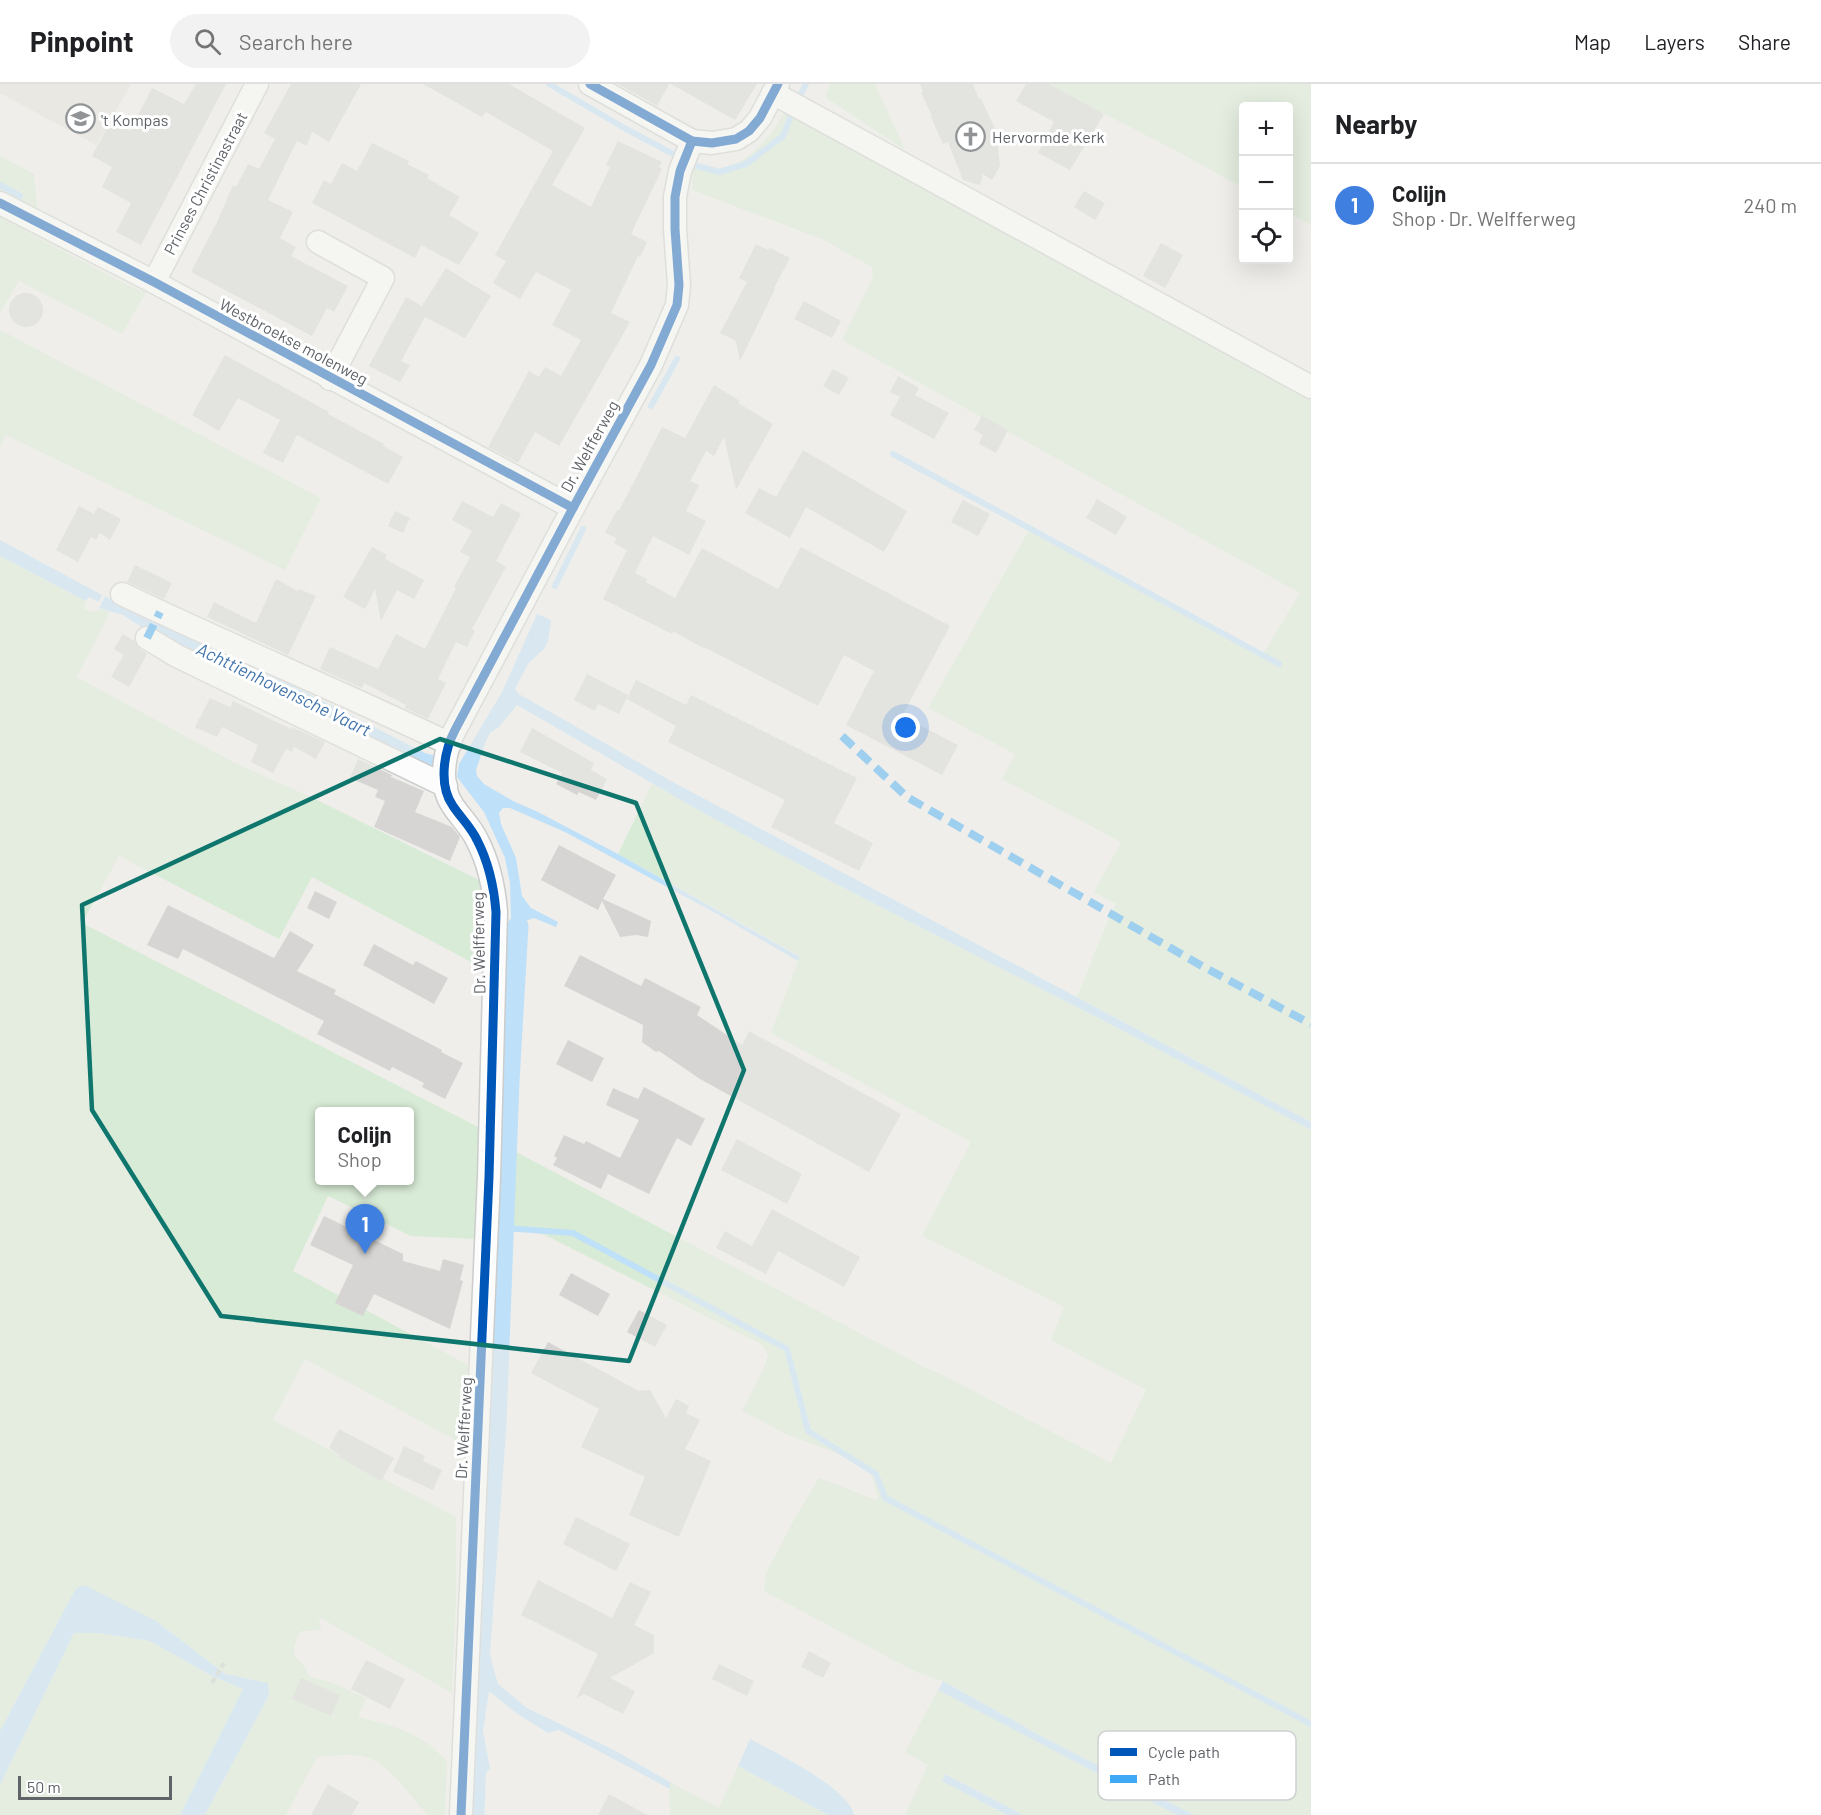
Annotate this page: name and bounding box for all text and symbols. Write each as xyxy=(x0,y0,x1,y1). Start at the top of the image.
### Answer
search box xyxy=(170,14,590,68)
text: Pinpoint xyxy=(30,24,134,58)
icon: search xyxy=(191,25,224,58)
text: Search here xyxy=(239,28,353,54)
text: Map xyxy=(1574,29,1611,54)
text: Layers xyxy=(1644,29,1705,54)
text: Share xyxy=(1738,29,1791,54)
map controls xyxy=(1239,102,1293,264)
button: + xyxy=(1239,102,1293,156)
school or university icon: 't Kompas xyxy=(64,103,96,135)
street label: Prinses Christinastraat xyxy=(159,108,251,258)
text: Nearby xyxy=(1335,108,1417,139)
place label: 't Kompas xyxy=(101,110,168,129)
church icon: Hervormde Kerk xyxy=(955,120,987,152)
place label: Hervormde Kerk xyxy=(992,127,1105,146)
button: − xyxy=(1239,156,1293,210)
text: Colijn xyxy=(1392,180,1446,206)
text: 1 xyxy=(1351,193,1358,217)
text: 240 m xyxy=(1743,193,1797,217)
text: Shop · Dr. Welfferweg xyxy=(1392,206,1576,230)
button: locate xyxy=(1239,210,1293,264)
street label: Westbroekse molenweg xyxy=(217,294,371,388)
street label: Dr. Welfferweg xyxy=(556,397,622,495)
water label: Achttienhovensche Vaart xyxy=(193,637,375,741)
your location xyxy=(891,713,920,742)
street label: Dr. Welfferweg xyxy=(468,892,488,994)
popup xyxy=(315,1107,414,1185)
text: Colijn xyxy=(337,1121,392,1147)
text: Shop xyxy=(337,1147,382,1171)
pin: 1 xyxy=(346,1204,385,1254)
street label: Dr. Welfferweg xyxy=(451,1377,475,1479)
legend xyxy=(1098,1731,1296,1800)
text: Cycle path xyxy=(1148,1742,1220,1761)
text: Path xyxy=(1148,1769,1180,1788)
scale bar xyxy=(18,1773,172,1800)
text: 50 m xyxy=(27,1777,61,1796)

